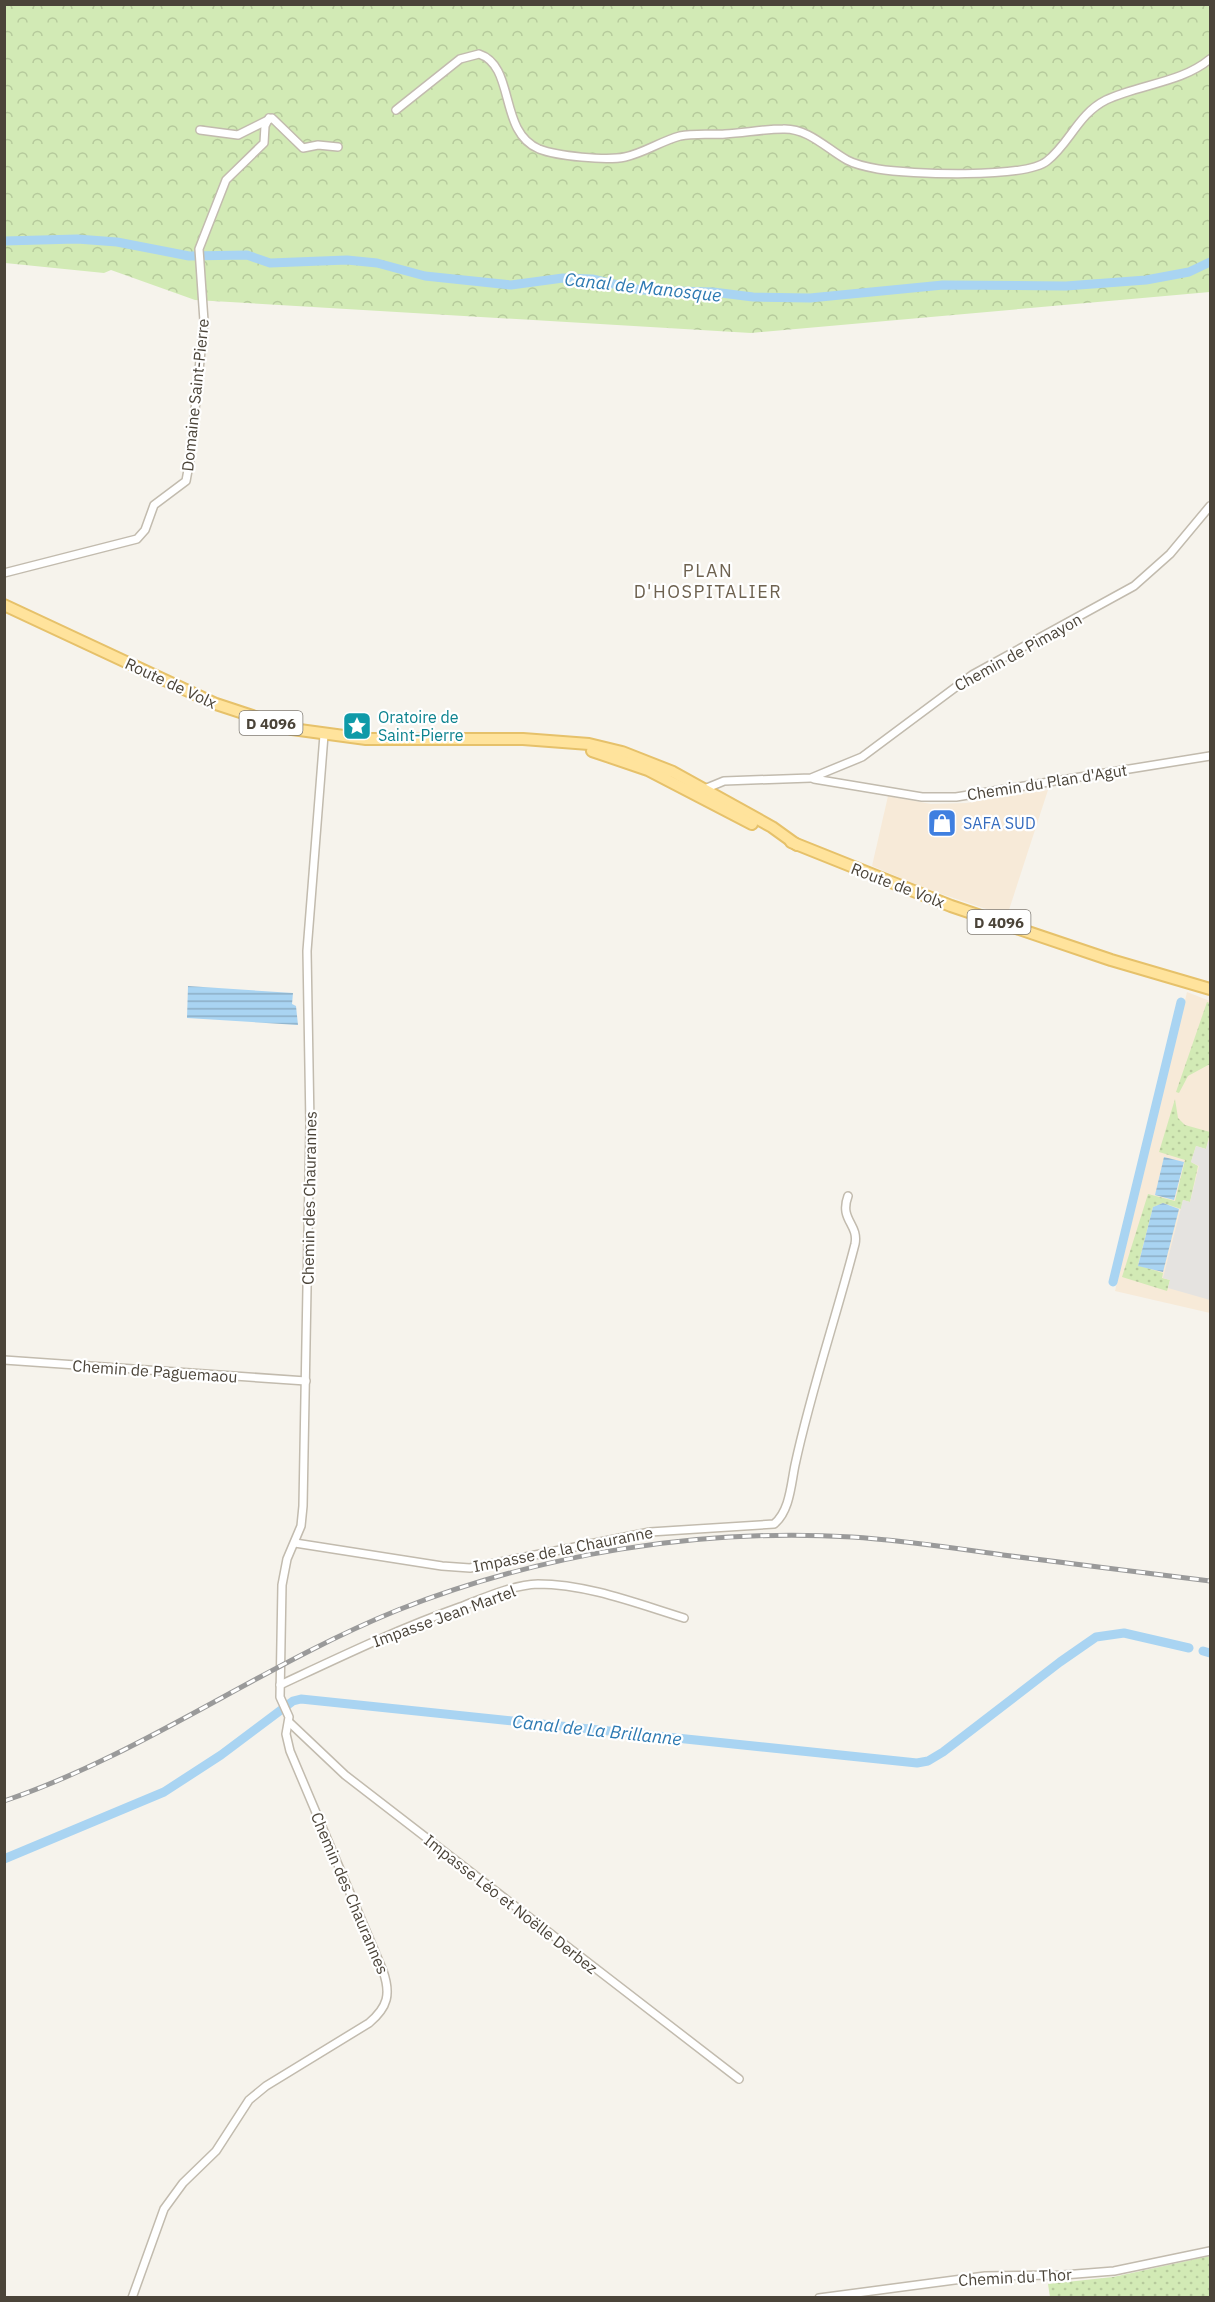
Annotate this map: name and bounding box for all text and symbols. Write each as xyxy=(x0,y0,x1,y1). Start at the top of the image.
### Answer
water label: Canal de Manosque xyxy=(563,267,723,307)
street label: Domaine Saint-Pierre xyxy=(177,317,213,472)
district label: PLAN D'HOSPITALIER xyxy=(634,559,782,603)
street label: Chemin de Pimayon xyxy=(951,609,1085,695)
street label: Route de Volx xyxy=(122,653,220,713)
place label: Oratoire de Saint-Pierre xyxy=(378,707,464,745)
place icon: Oratoire de Saint-Pierre xyxy=(341,710,373,742)
road number: D 4096 xyxy=(240,711,302,735)
street label: Chemin du Plan d'Agut xyxy=(965,759,1129,805)
shop icon: SAFA SUD xyxy=(926,807,958,839)
place label: SAFA SUD xyxy=(963,813,1036,833)
street label: Route de Volx xyxy=(848,858,948,912)
road number: D 4096 xyxy=(968,910,1030,934)
street label: Chemin des Chaurannes xyxy=(297,1111,321,1285)
street label: Chemin de Paguemaou xyxy=(72,1355,238,1387)
street label: Impasse de la Chauranne xyxy=(471,1522,655,1576)
street label: Impasse Jean Martel xyxy=(370,1581,518,1651)
water label: Canal de La Brillanne xyxy=(511,1710,683,1750)
street label: Chemin des Chaurannes xyxy=(307,1809,393,1977)
street label: Impasse Léo et Noëlle Derbez xyxy=(420,1830,602,1978)
street label: Chemin du Thor xyxy=(958,2264,1072,2290)

